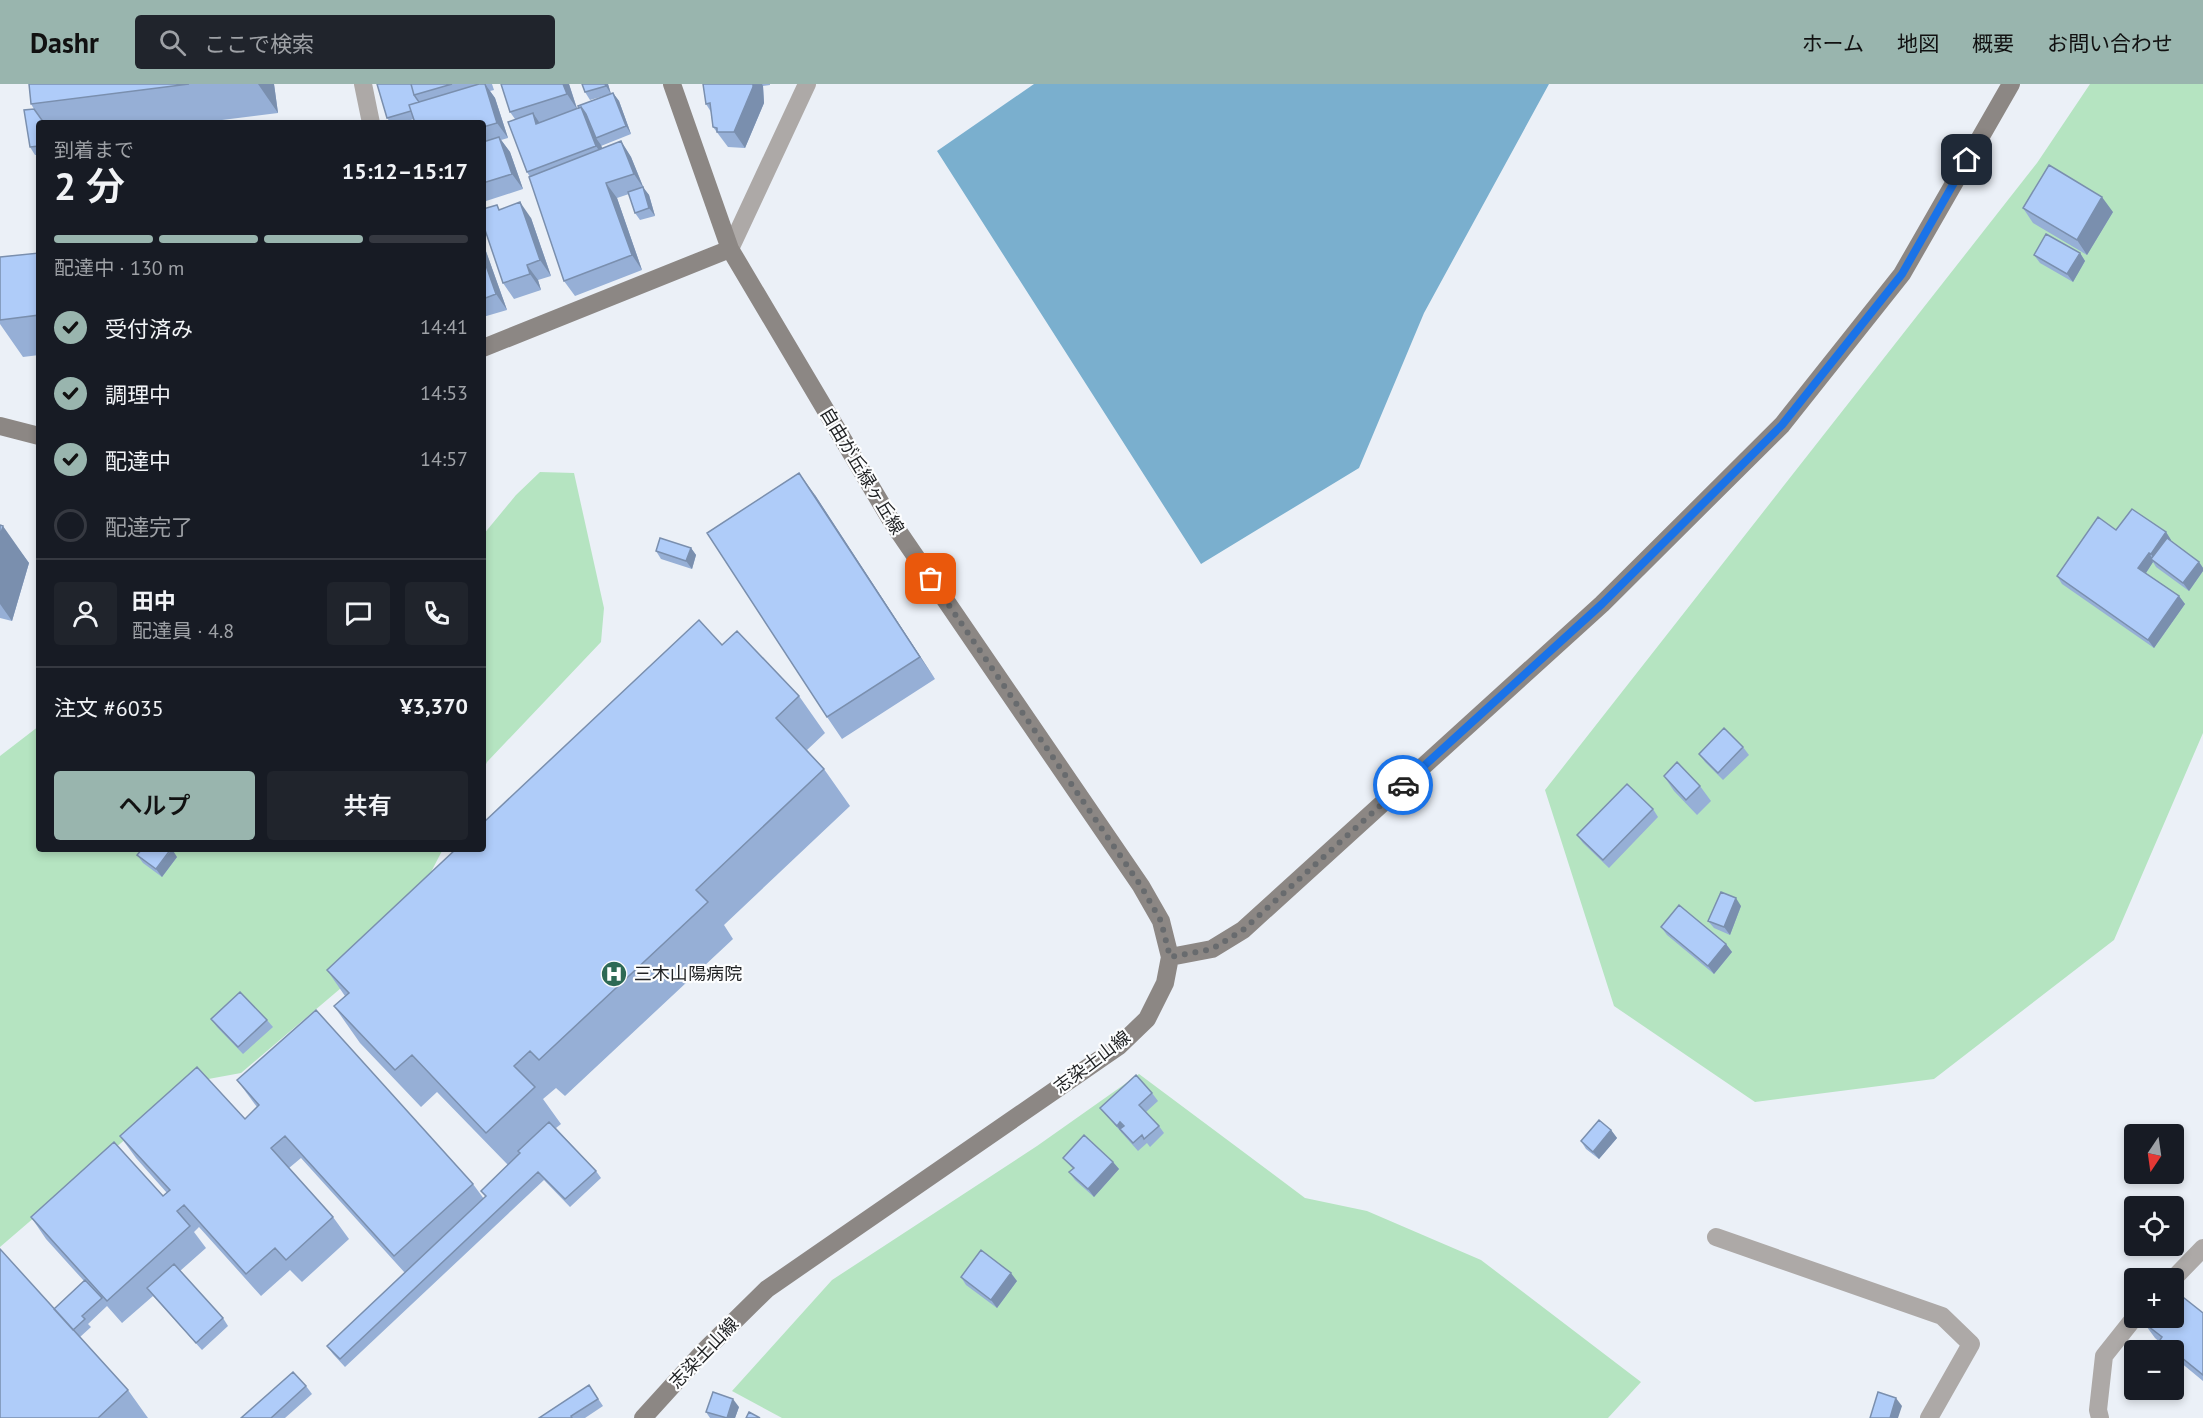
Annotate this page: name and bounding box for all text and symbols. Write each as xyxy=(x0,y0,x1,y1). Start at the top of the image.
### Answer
search box xyxy=(135,15,555,69)
text: Dashr xyxy=(30,24,99,61)
icon: search xyxy=(156,26,189,59)
text: ここで検索 xyxy=(204,30,314,58)
text: ホーム xyxy=(1802,30,1864,57)
text: 地図 xyxy=(1897,30,1939,57)
text: 概要 xyxy=(1972,30,2014,57)
text: お問い合わせ xyxy=(2047,30,2173,57)
pin xyxy=(1941,134,1992,185)
text: 到着まで xyxy=(54,137,134,163)
icon: home xyxy=(1950,143,1983,176)
text: 15:12–15:17 xyxy=(342,157,468,185)
text: 2 分 xyxy=(54,160,125,211)
text: 配達中 · 130 m xyxy=(54,255,184,281)
icon: check xyxy=(54,311,87,344)
text: 14:41 xyxy=(420,314,468,340)
text: 受付済み xyxy=(105,315,193,343)
icon: check xyxy=(54,377,87,410)
text: 14:53 xyxy=(420,380,468,406)
text: 調理中 xyxy=(105,381,171,409)
street label: 自由が丘緑ヶ丘線 xyxy=(815,403,909,538)
icon: check xyxy=(54,443,87,476)
text: 14:57 xyxy=(420,446,468,472)
text: 配達中 xyxy=(105,447,171,475)
text: 配達完了 xyxy=(105,513,193,541)
pin xyxy=(905,553,956,604)
icon: bag xyxy=(914,562,947,595)
button: person xyxy=(54,582,117,645)
button: chat xyxy=(327,582,390,645)
button: phone xyxy=(405,582,468,645)
text: 田中 xyxy=(132,587,176,615)
text: 配達員 · 4.8 xyxy=(132,618,234,644)
text: ¥3,370 xyxy=(400,692,468,720)
text: 注文 #6035 xyxy=(54,694,164,722)
courier xyxy=(1373,755,1433,815)
icon: car xyxy=(1387,769,1420,802)
button: ヘルプ xyxy=(54,771,255,840)
button: 共有 xyxy=(267,771,468,840)
hospital icon: 三木山陽病院 xyxy=(599,959,629,989)
place label: 三木山陽病院 xyxy=(634,962,742,985)
street label: 志染土山線 xyxy=(1049,1025,1135,1098)
north arrow xyxy=(2124,1124,2184,1184)
map controls xyxy=(2124,1124,2184,1400)
button: locate xyxy=(2124,1196,2184,1256)
button: + xyxy=(2124,1268,2184,1328)
street label: 志染土山線 xyxy=(664,1312,743,1393)
button: − xyxy=(2124,1340,2184,1400)

